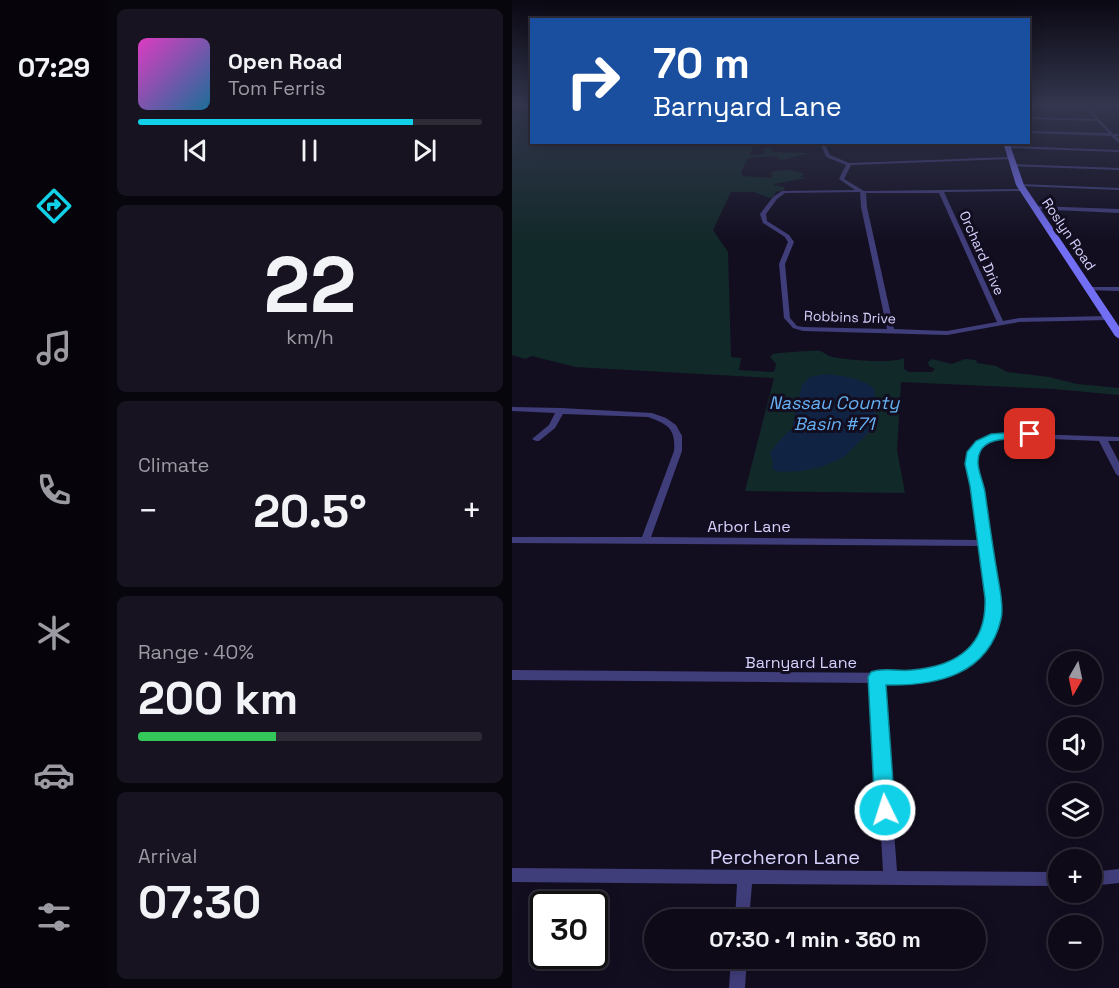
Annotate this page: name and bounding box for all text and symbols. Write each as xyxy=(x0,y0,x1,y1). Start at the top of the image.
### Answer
text: 70 m xyxy=(653,37,750,90)
icon: right xyxy=(554,42,632,120)
text: Open Road xyxy=(228,47,343,75)
text: 07:29 xyxy=(18,50,90,85)
text: Tom Ferris xyxy=(228,75,326,101)
text: Barnyard Lane xyxy=(653,89,842,124)
icon: previous xyxy=(179,134,212,167)
icon: pause xyxy=(293,134,326,167)
icon: next xyxy=(408,134,441,167)
icon: directions xyxy=(33,185,75,227)
street label: Roslyn Road xyxy=(1038,194,1100,274)
street label: Orchard Drive xyxy=(955,208,1009,298)
text: 22 xyxy=(264,235,356,335)
street label: Robbins Drive xyxy=(804,306,896,328)
text: km/h xyxy=(286,324,334,350)
icon: music xyxy=(33,327,75,369)
water label: Nassau County Basin #71 xyxy=(769,391,900,435)
pin xyxy=(1004,408,1055,459)
icon: arrive xyxy=(1013,417,1046,450)
text: Climate xyxy=(138,452,209,478)
icon: phone xyxy=(33,469,75,511)
text: 20.5° xyxy=(253,483,367,540)
text: − xyxy=(138,490,158,532)
text: + xyxy=(462,490,482,532)
street label: Arbor Lane xyxy=(707,516,791,537)
icon: climate xyxy=(33,612,75,654)
text: Range · 40% xyxy=(138,639,254,665)
north arrow xyxy=(1048,651,1102,705)
map controls xyxy=(1048,651,1102,969)
street label: Barnyard Lane xyxy=(745,652,857,673)
text: 200 km xyxy=(138,670,298,727)
button: sound xyxy=(1048,717,1102,771)
icon: car xyxy=(33,754,75,796)
position arrow xyxy=(853,778,917,842)
button: layers xyxy=(1048,783,1102,837)
text: Arrival xyxy=(138,843,197,869)
street label: Percheron Lane xyxy=(710,844,860,870)
button: + xyxy=(1048,849,1102,903)
text: 07:30 xyxy=(138,874,261,931)
speed limit sign: 30 xyxy=(530,891,608,969)
icon: filters xyxy=(33,896,75,938)
button: − xyxy=(1048,915,1102,969)
text: 07:30 · 1 min · 360 m xyxy=(709,925,921,953)

